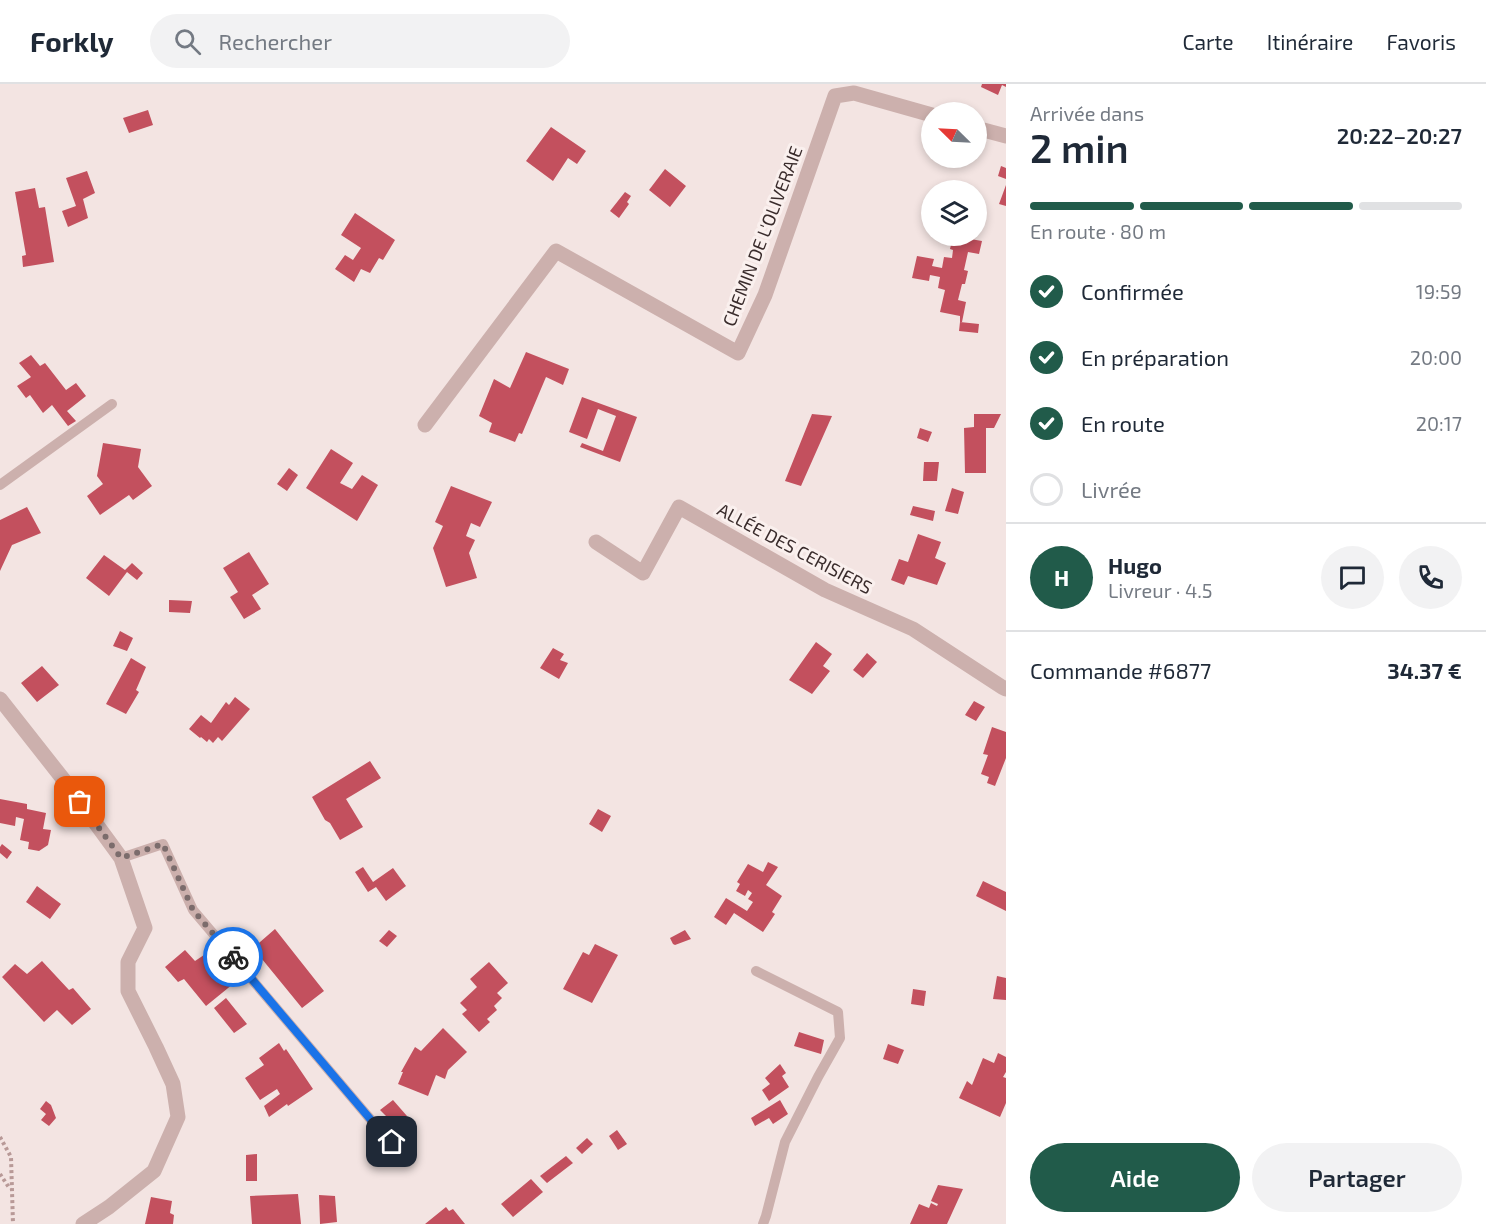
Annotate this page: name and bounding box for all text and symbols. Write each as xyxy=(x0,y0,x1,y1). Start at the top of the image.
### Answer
search box xyxy=(150,14,570,68)
text: Forkly xyxy=(30,24,114,58)
icon: search xyxy=(171,25,204,58)
text: Rechercher xyxy=(219,28,332,54)
text: Carte xyxy=(1182,29,1234,54)
text: Itinéraire xyxy=(1267,29,1353,54)
text: Favoris xyxy=(1386,29,1456,54)
text: Arrivée dans xyxy=(1030,101,1144,125)
north arrow xyxy=(921,102,987,168)
map controls xyxy=(921,102,987,246)
text: 20:22–20:27 xyxy=(1337,122,1462,148)
text: 2 min xyxy=(1030,124,1129,171)
street label: CHEMIN DE L'OLIVERAIE xyxy=(717,143,807,329)
button: layers xyxy=(921,180,987,246)
text: En route · 80 m xyxy=(1030,219,1166,243)
icon: check xyxy=(1030,275,1063,308)
text: Confirmée xyxy=(1081,278,1184,304)
text: 19:59 xyxy=(1416,279,1462,303)
icon: check xyxy=(1030,341,1063,374)
text: En préparation xyxy=(1081,344,1229,370)
text: 20:00 xyxy=(1410,345,1462,369)
icon: check xyxy=(1030,407,1063,440)
text: En route xyxy=(1081,410,1165,436)
text: 20:17 xyxy=(1416,411,1462,435)
text: Livrée xyxy=(1081,476,1142,502)
street label: ALLÉE DES CERISIERS xyxy=(714,498,876,598)
button: chat xyxy=(1321,546,1384,609)
button: phone xyxy=(1399,546,1462,609)
text: Hugo xyxy=(1108,552,1162,578)
text: H xyxy=(1054,564,1069,590)
text: Livreur · 4.5 xyxy=(1108,578,1213,602)
text: Commande #6877 xyxy=(1030,657,1211,683)
text: 34.37 € xyxy=(1387,657,1462,683)
pin xyxy=(54,776,105,827)
icon: bag xyxy=(63,785,96,818)
courier xyxy=(203,927,263,987)
icon: bike xyxy=(217,941,250,974)
pin xyxy=(366,1116,417,1167)
icon: home xyxy=(375,1125,408,1158)
button: Aide xyxy=(1030,1143,1240,1212)
button: Partager xyxy=(1252,1143,1462,1212)

